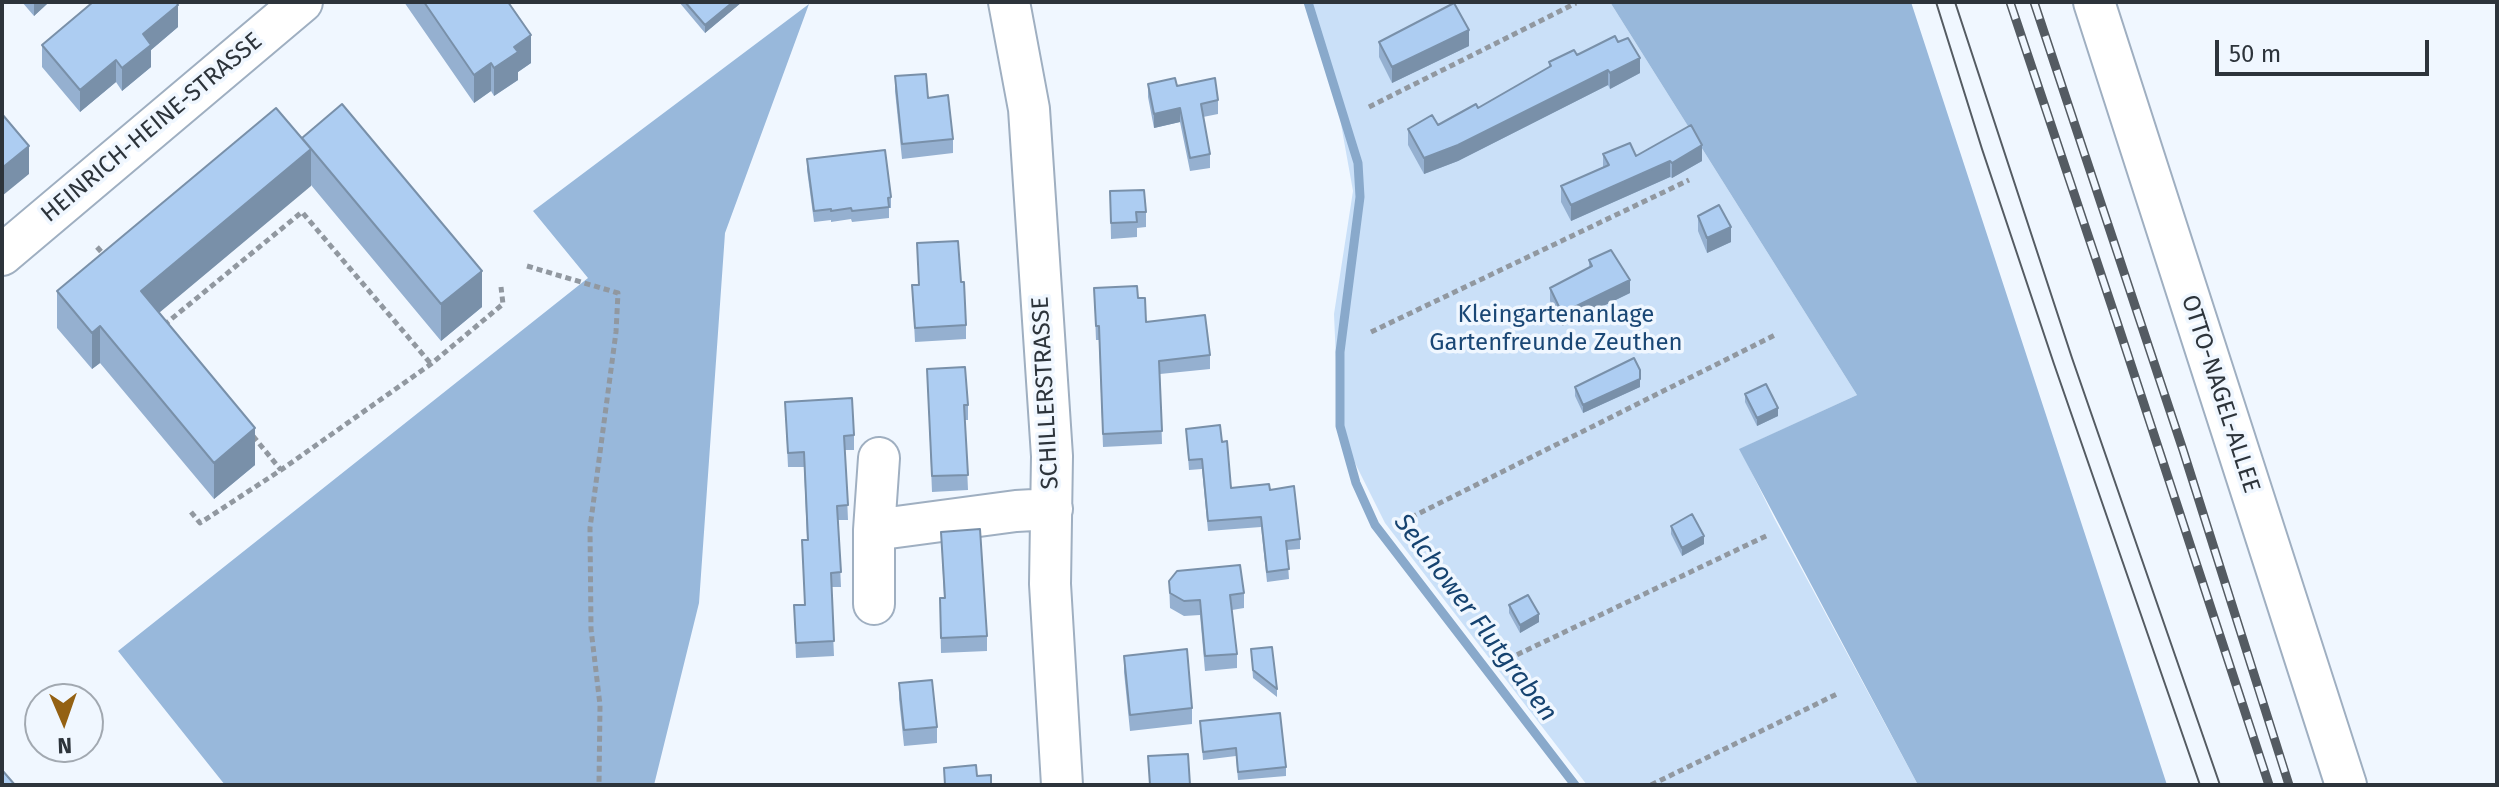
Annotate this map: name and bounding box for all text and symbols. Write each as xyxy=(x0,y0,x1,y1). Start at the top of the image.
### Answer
scale bar xyxy=(2219,24,2433,74)
street label: HEINRICH-HEINE-STRASSE xyxy=(36,27,268,229)
text: 50 m xyxy=(2229,40,2281,68)
street label: OTTO-NAGEL-ALLEE xyxy=(2174,291,2266,497)
street label: SCHILLERSTRASSE xyxy=(1027,296,1065,490)
park label: Kleingartenanlage Gartenfreunde Zeuthen xyxy=(1429,301,1683,357)
water label: Selchower Flutgraben xyxy=(1387,508,1563,728)
north arrow xyxy=(24,683,104,763)
text: N xyxy=(57,732,73,759)

